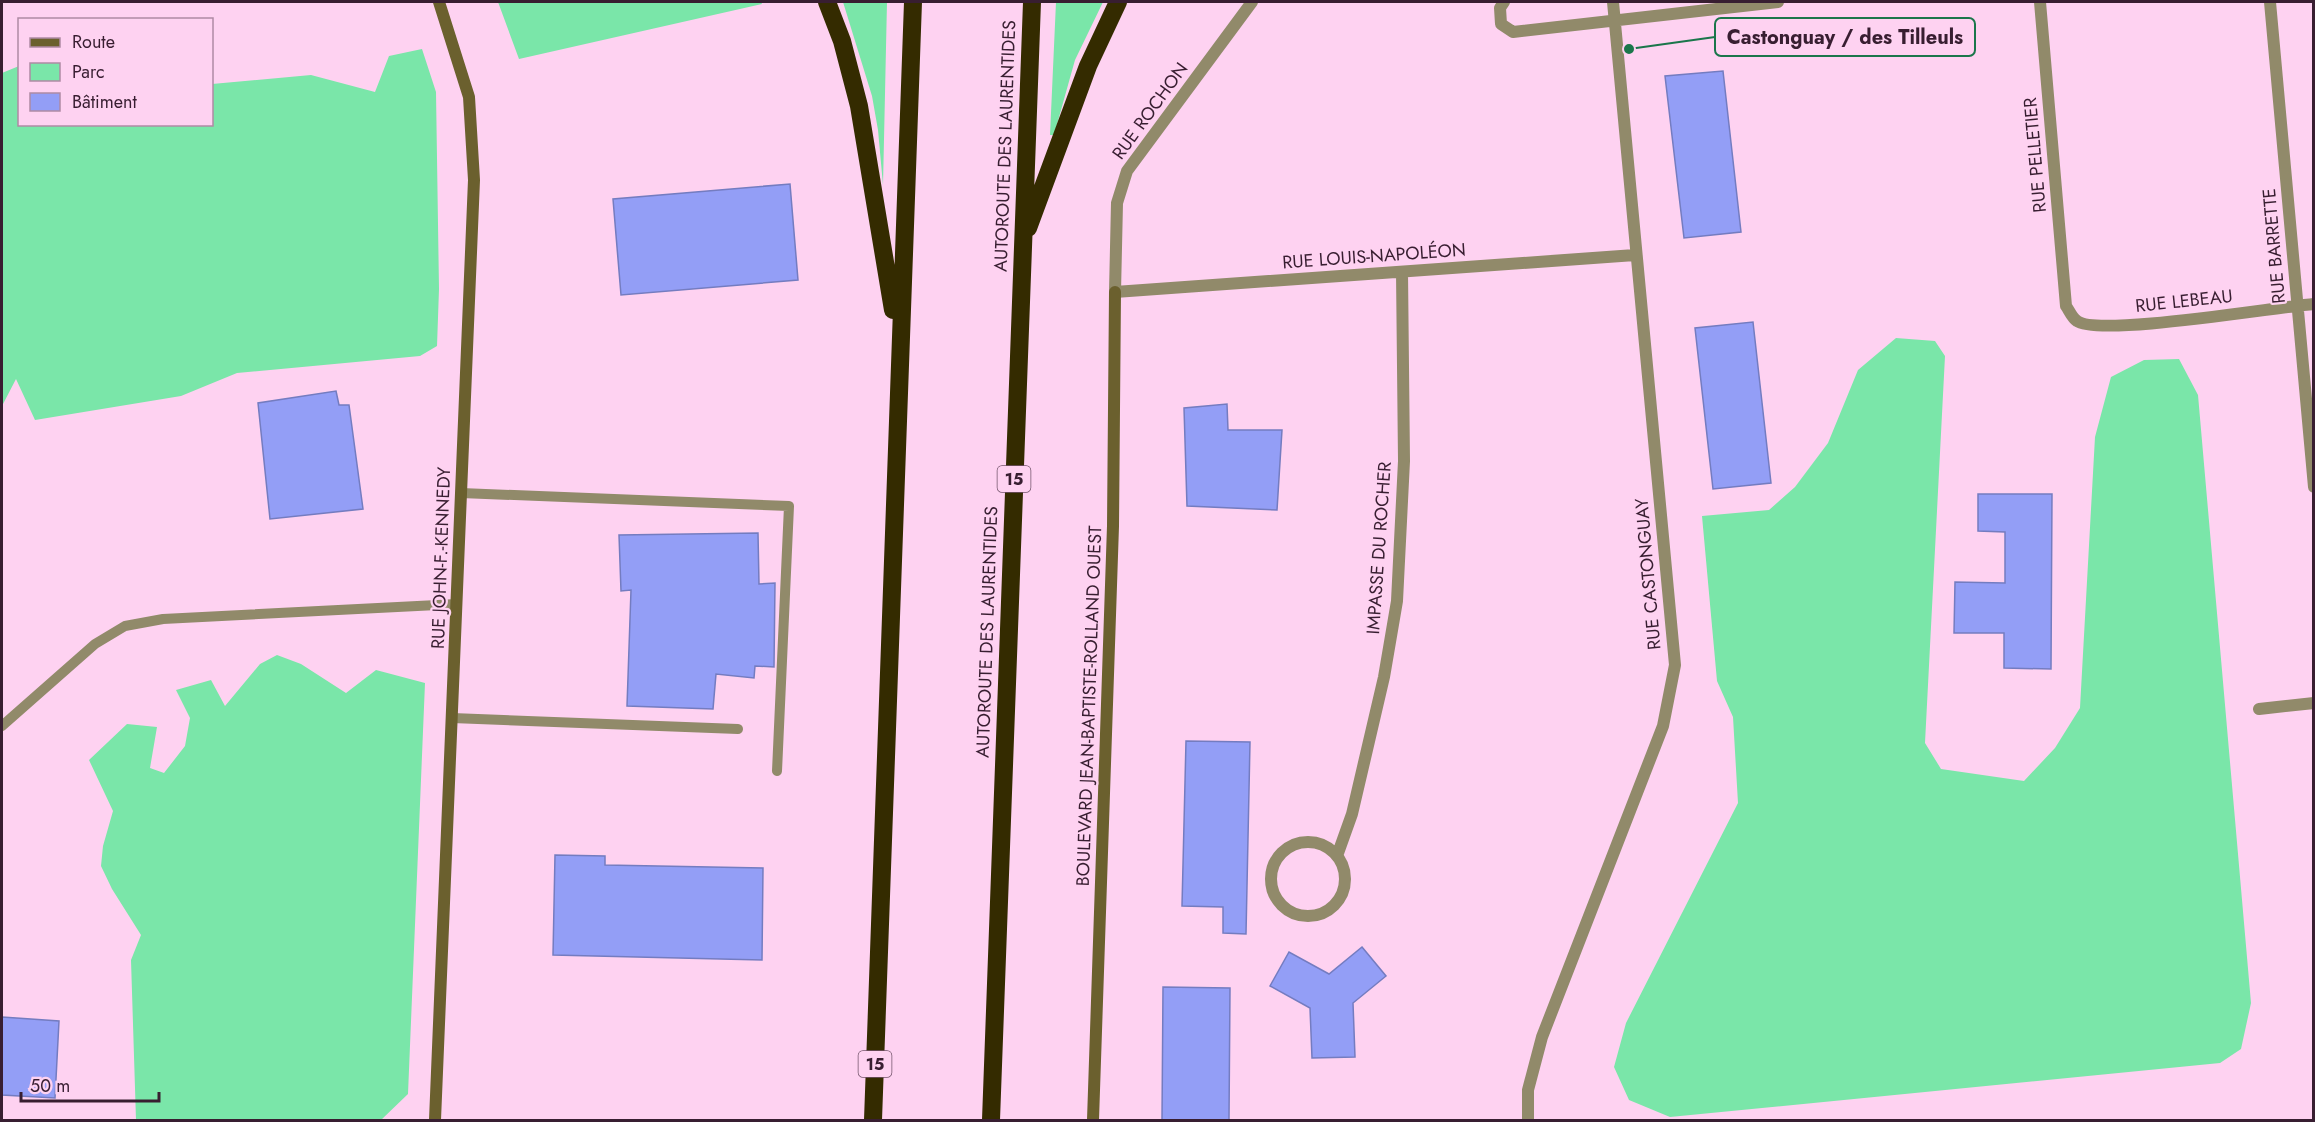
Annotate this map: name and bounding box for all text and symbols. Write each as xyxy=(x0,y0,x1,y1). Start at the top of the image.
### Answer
legend xyxy=(18,18,213,126)
callout: Castonguay / des Tilleuls xyxy=(1715,18,1975,56)
street label: AUTOROUTE DES LAURENTIDES xyxy=(988,19,1022,272)
text: Castonguay / des Tilleuls xyxy=(1727,23,1963,52)
text: Route xyxy=(72,29,115,55)
street label: RUE ROCHON xyxy=(1106,57,1194,165)
text: Parc xyxy=(72,59,105,85)
text: Bâtiment xyxy=(72,89,138,115)
street label: RUE PELLETIER xyxy=(2017,96,2053,214)
street label: RUE BARRETTE xyxy=(2256,187,2292,305)
street label: RUE LOUIS-NAPOLÉON xyxy=(1281,237,1467,275)
street label: RUE LEBEAU xyxy=(2134,283,2234,319)
street label: IMPASSE DU ROCHER xyxy=(1360,461,1398,635)
street label: RUE JOHN-F.-KENNEDY xyxy=(425,466,457,650)
road number: 15 xyxy=(998,466,1030,492)
street label: RUE CASTONGUAY xyxy=(1628,496,1668,651)
street label: AUTOROUTE DES LAURENTIDES xyxy=(970,505,1004,758)
street label: BOULEVARD JEAN-BAPTISTE-ROLLAND OUEST xyxy=(1070,525,1108,887)
road number: 15 xyxy=(858,1051,892,1077)
scale bar xyxy=(21,1065,159,1103)
text: 50 m xyxy=(30,1073,70,1099)

